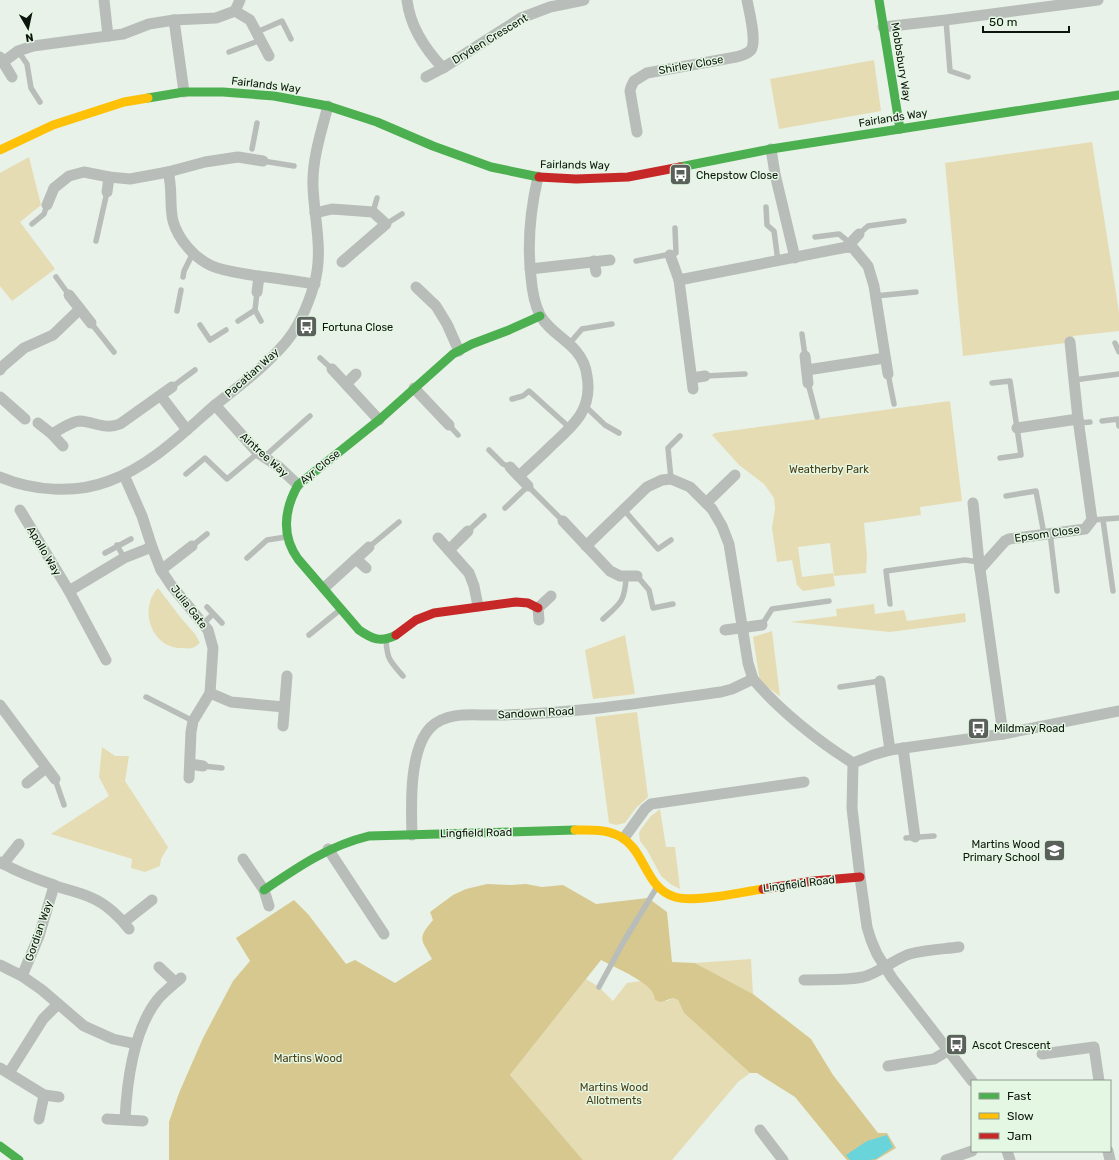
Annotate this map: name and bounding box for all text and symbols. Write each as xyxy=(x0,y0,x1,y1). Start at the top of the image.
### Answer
north arrow xyxy=(8,8,48,48)
scale bar xyxy=(983,8,1069,34)
street label: Dryden Crescent xyxy=(450,11,531,67)
text: 50 m xyxy=(989,15,1017,29)
street label: Mobbsbury Way xyxy=(888,21,914,103)
text: N xyxy=(24,30,34,44)
street label: Shirley Close xyxy=(658,53,724,77)
street label: Fairlands Way xyxy=(231,74,301,96)
street label: Fairlands Way xyxy=(858,106,928,130)
street label: Fairlands Way xyxy=(540,158,610,172)
bus stop icon: Chepstow Close xyxy=(668,162,694,188)
place label: Chepstow Close xyxy=(696,169,778,182)
bus stop icon: Fortuna Close xyxy=(294,314,320,340)
place label: Fortuna Close xyxy=(322,321,393,334)
street label: Pacatian Way xyxy=(222,345,282,401)
street label: Aintree Way xyxy=(237,430,291,480)
street label: Ayr Close xyxy=(297,447,343,487)
park label: Weatherby Park xyxy=(789,463,869,476)
street label: Epsom Close xyxy=(1014,523,1080,545)
street label: Apollo Way xyxy=(24,524,64,578)
street label: Julia Gate xyxy=(168,583,210,631)
street label: Sandown Road xyxy=(497,705,575,721)
bus stop icon: Mildmay Road xyxy=(966,715,992,741)
place label: Mildmay Road xyxy=(994,722,1065,735)
street label: Lingfield Road xyxy=(440,826,512,840)
school or university icon: Martins Wood Primary School xyxy=(1042,837,1068,863)
place label: Martins Wood Primary School xyxy=(963,838,1040,864)
street label: Lingfield Road xyxy=(762,873,836,895)
street label: Gordian Way xyxy=(23,899,55,963)
bus stop icon: Ascot Crescent xyxy=(944,1032,970,1058)
place label: Ascot Crescent xyxy=(972,1039,1051,1052)
park label: Martins Wood xyxy=(274,1052,342,1065)
legend xyxy=(971,1080,1111,1152)
park label: Martins Wood Allotments xyxy=(580,1081,648,1107)
text: Fast xyxy=(1007,1089,1031,1103)
text: Slow xyxy=(1007,1109,1034,1123)
text: Jam xyxy=(1007,1129,1032,1143)

